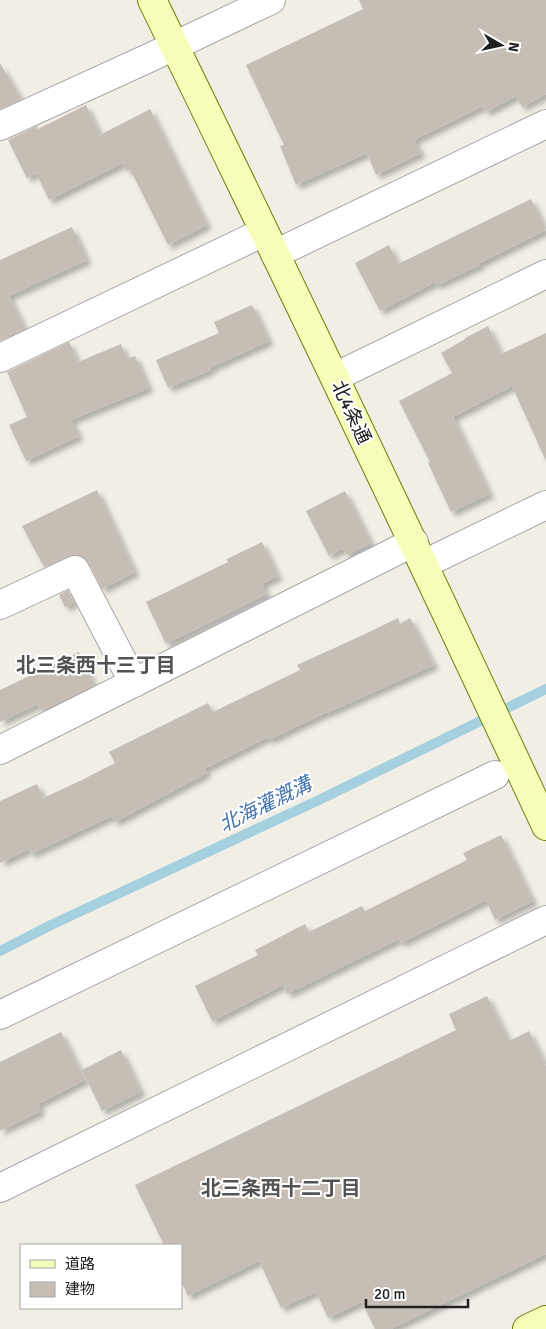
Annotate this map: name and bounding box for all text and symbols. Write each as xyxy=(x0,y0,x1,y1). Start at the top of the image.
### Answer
north arrow xyxy=(476,20,526,70)
text: N xyxy=(504,41,523,53)
street label: 北4条通 xyxy=(326,377,376,448)
district label: 北三条西十三丁目 xyxy=(16,653,176,678)
water label: 北海灌漑溝 xyxy=(215,770,318,838)
district label: 北三条西十二丁目 xyxy=(201,1176,361,1201)
legend xyxy=(20,1244,182,1309)
text: 道路 xyxy=(65,1255,95,1273)
scale bar xyxy=(366,1276,468,1308)
text: 建物 xyxy=(65,1280,95,1298)
text: 20 m xyxy=(374,1285,405,1303)

